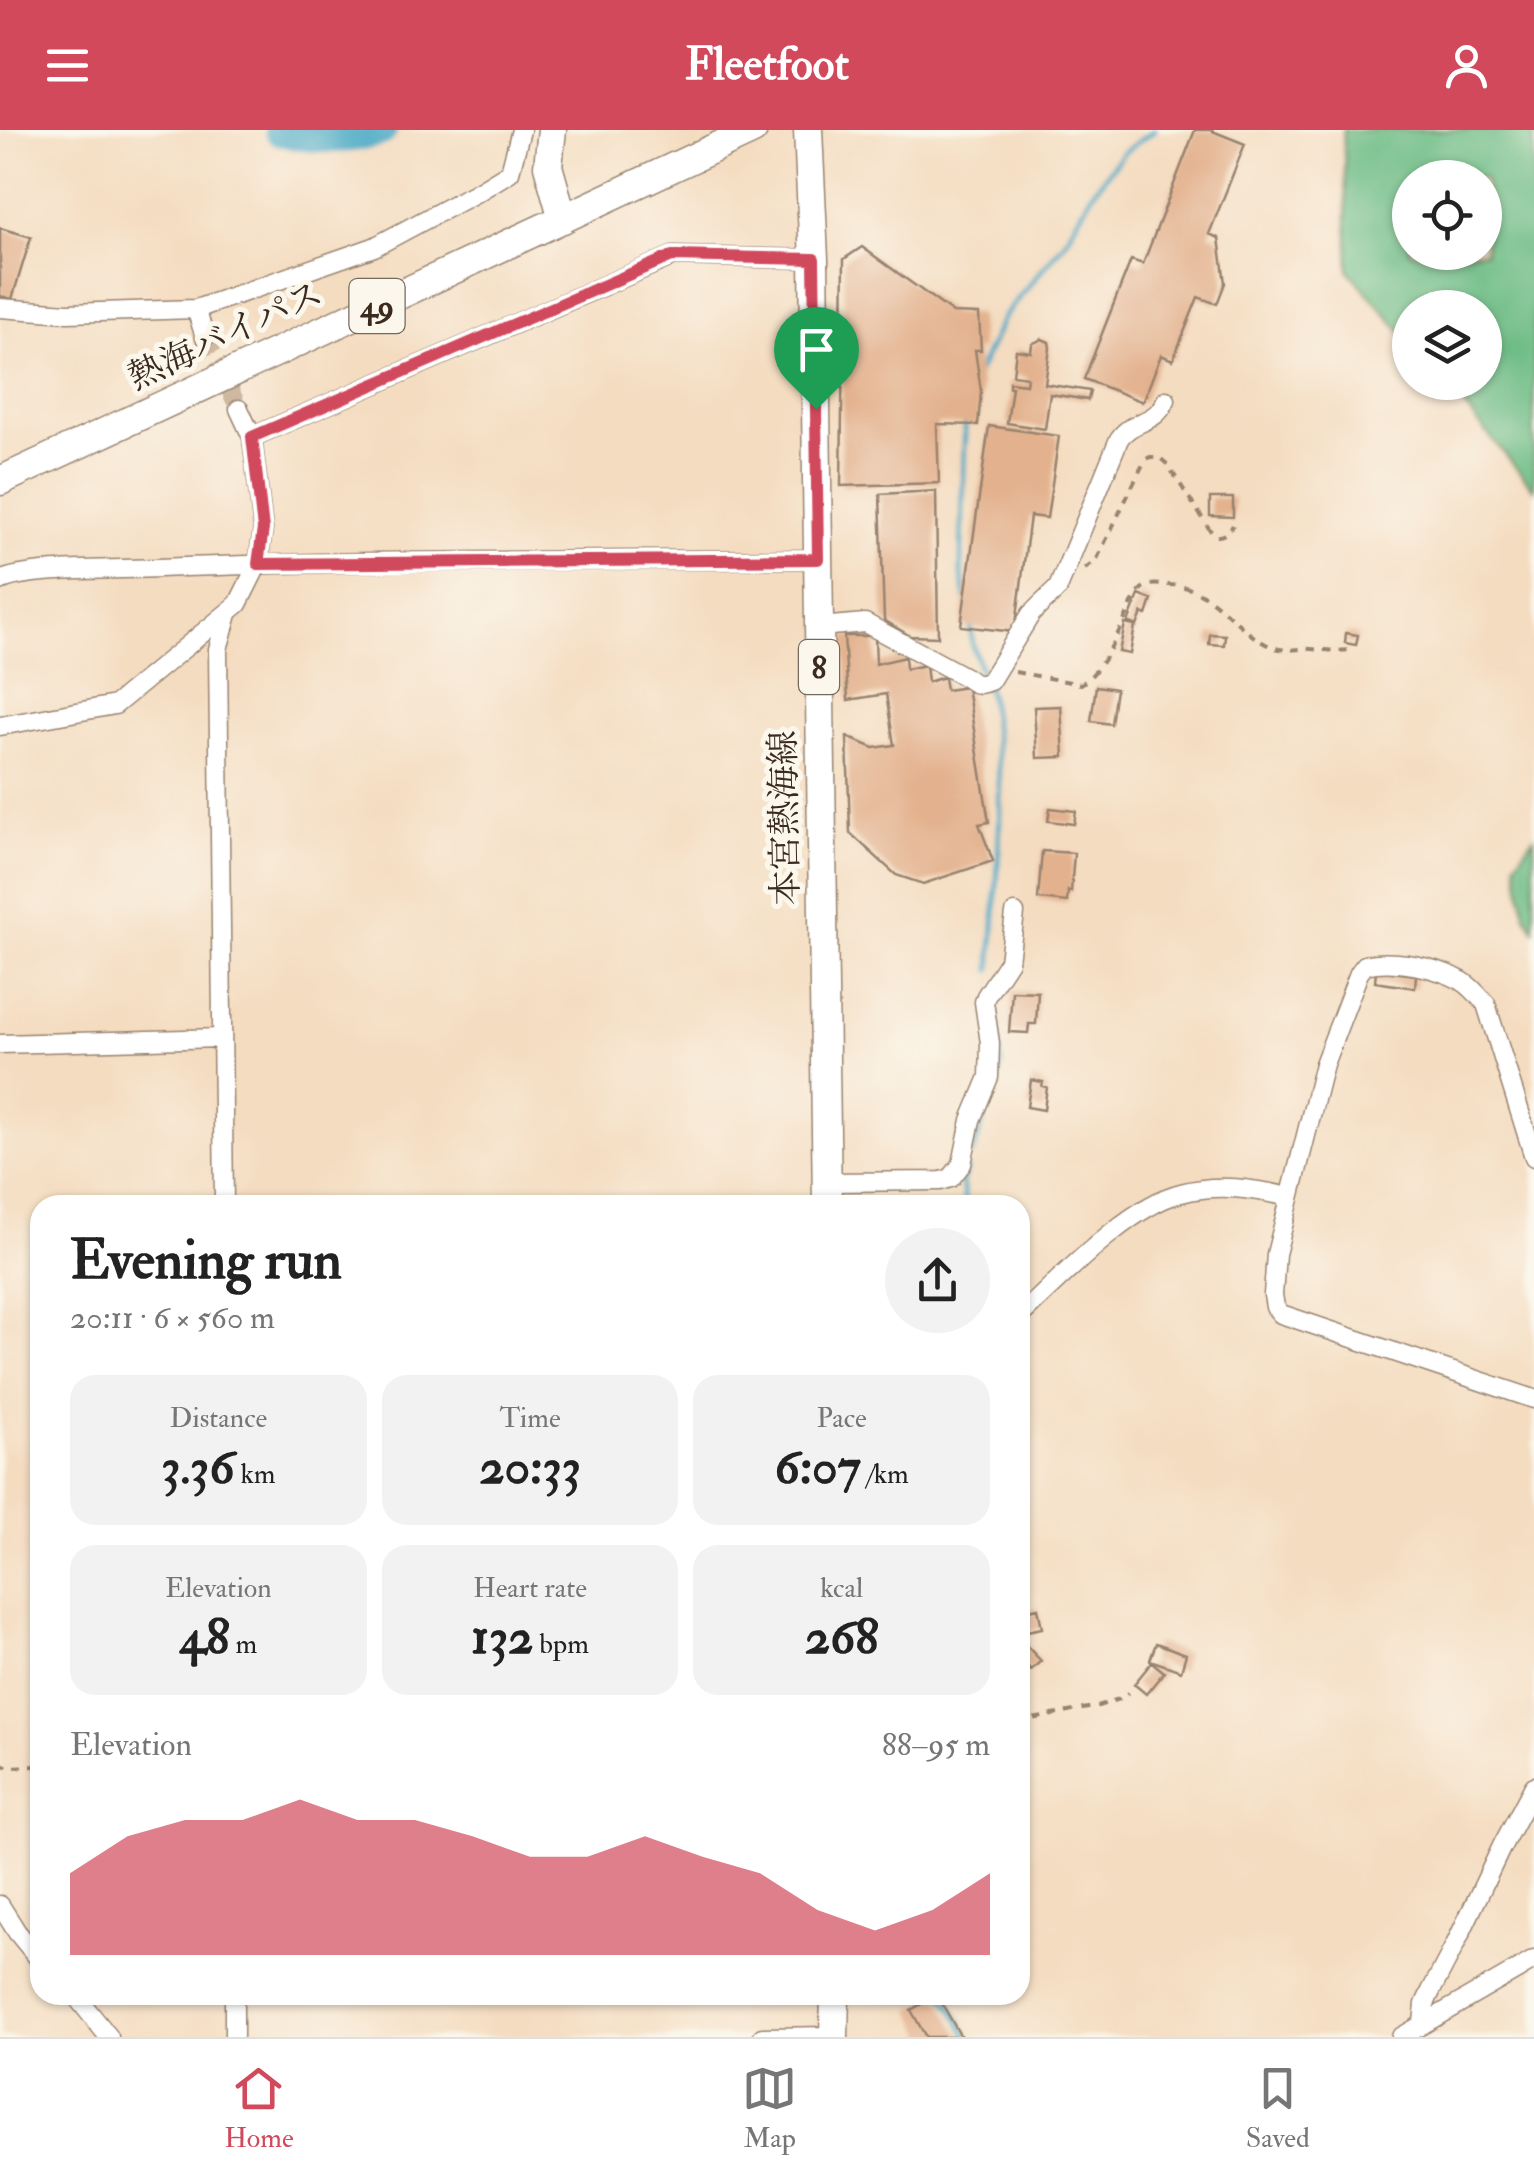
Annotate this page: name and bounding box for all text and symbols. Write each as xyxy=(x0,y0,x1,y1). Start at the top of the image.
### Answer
text: Fleetfoot xyxy=(685,37,849,93)
icon: menu xyxy=(40,38,95,93)
icon: person xyxy=(1439,38,1494,93)
map controls xyxy=(1392,160,1502,400)
button: locate xyxy=(1392,160,1502,270)
street label: 熱海バイパス xyxy=(121,272,330,400)
road number: 49 xyxy=(350,279,404,333)
button: layers xyxy=(1392,290,1502,400)
pin xyxy=(774,307,859,410)
icon: arrive xyxy=(789,322,844,377)
road number: 8 xyxy=(799,640,839,694)
street label: 本宮熱海線 xyxy=(761,730,809,906)
text: Evening run xyxy=(70,1226,342,1295)
button: share xyxy=(885,1228,990,1333)
text: 20:11 · 6 × 560 m xyxy=(70,1298,275,1338)
text: Distance xyxy=(169,1401,267,1436)
text: Time xyxy=(499,1401,561,1436)
text: Pace xyxy=(817,1401,867,1436)
text: 3.36 xyxy=(161,1436,235,1499)
text: 20:33 xyxy=(479,1436,581,1499)
text: 6:07 xyxy=(774,1436,861,1499)
text: km xyxy=(235,1457,275,1492)
text: /km xyxy=(861,1457,909,1492)
text: Elevation xyxy=(165,1571,272,1606)
text: Heart rate xyxy=(473,1571,587,1606)
text: kcal xyxy=(820,1571,863,1606)
text: 48 xyxy=(179,1606,230,1669)
text: 132 xyxy=(471,1606,533,1669)
text: 268 xyxy=(805,1606,879,1669)
text: m xyxy=(230,1627,257,1662)
text: bpm xyxy=(533,1627,589,1662)
text: Elevation xyxy=(70,1725,192,1765)
text: 88–95 m xyxy=(882,1725,990,1765)
tab: Home xyxy=(224,2061,294,2156)
tab: Map xyxy=(742,2061,797,2156)
tab: Saved xyxy=(1246,2061,1310,2156)

